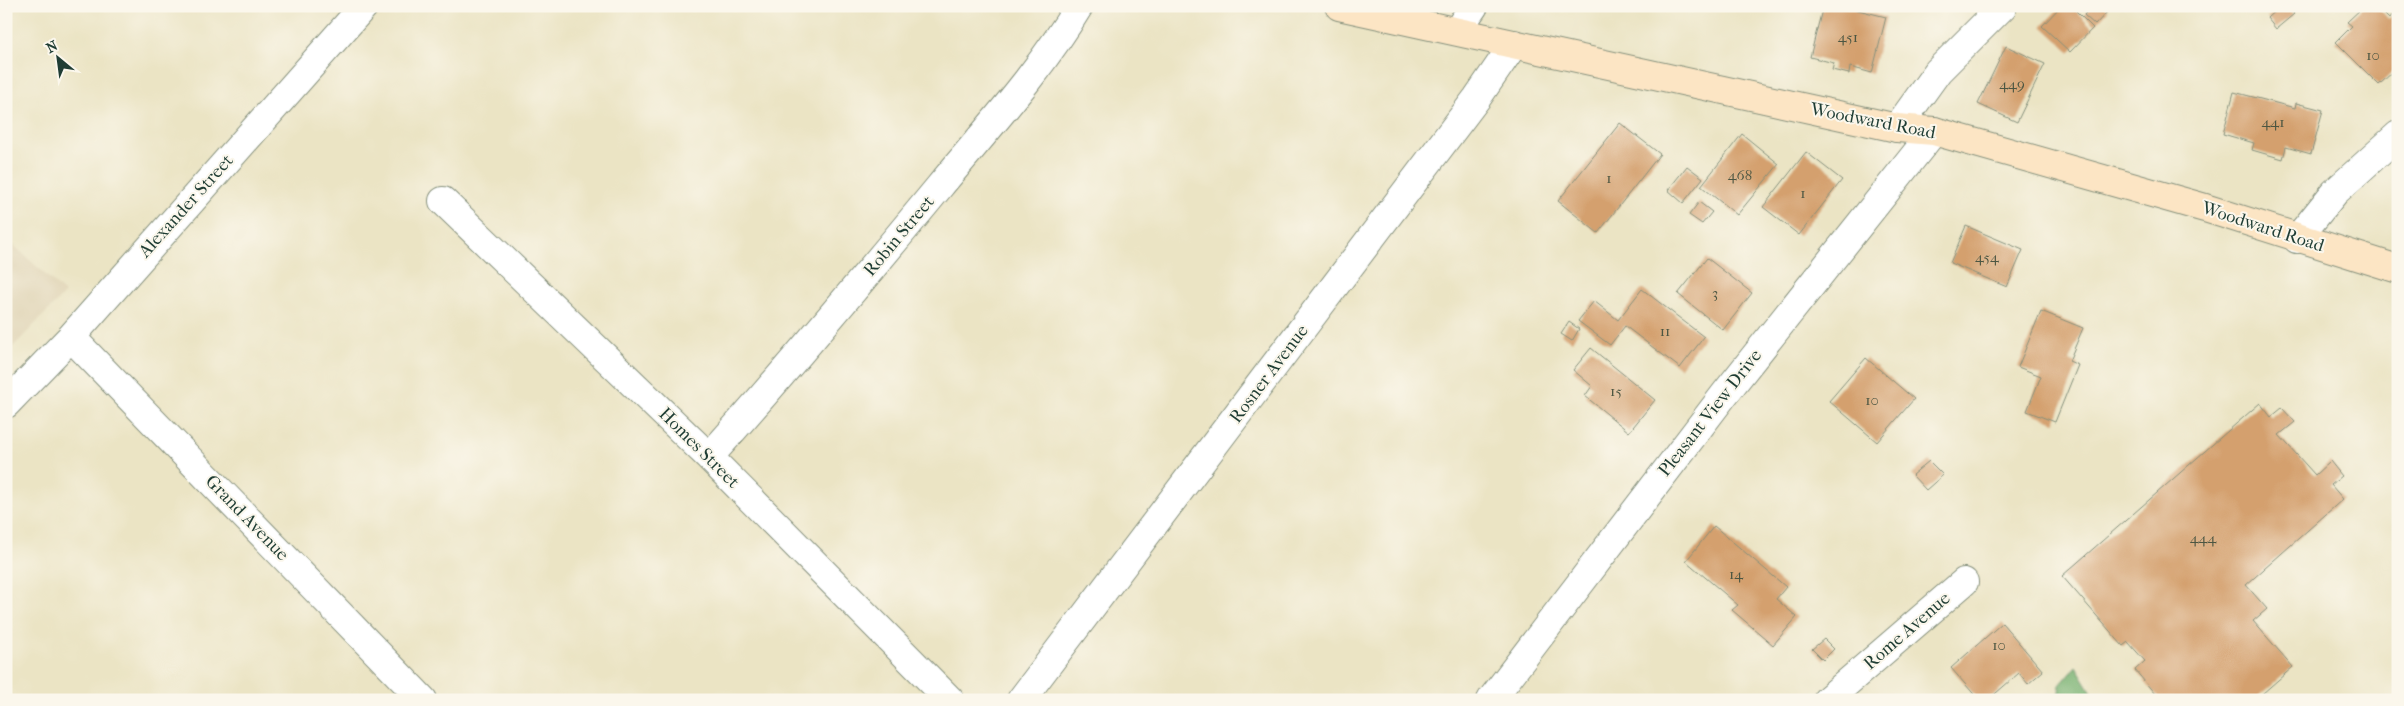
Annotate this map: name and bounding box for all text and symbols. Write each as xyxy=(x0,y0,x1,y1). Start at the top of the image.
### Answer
house number: 451 xyxy=(1838,28,1858,46)
north arrow xyxy=(32,32,82,82)
text: N xyxy=(43,37,61,57)
house number: 10 xyxy=(2366,46,2380,64)
house number: 449 xyxy=(1999,75,2025,93)
street label: Woodward Road xyxy=(1808,98,1938,143)
house number: 441 xyxy=(2261,113,2285,131)
street label: Alexander Street xyxy=(134,150,238,262)
house number: 468 xyxy=(1728,166,1752,184)
house number: 1 xyxy=(1606,169,1612,187)
house number: 1 xyxy=(1800,184,1806,202)
street label: Robin Street xyxy=(859,191,939,280)
street label: Woodward Road xyxy=(2198,197,2327,257)
house number: 454 xyxy=(1975,248,2000,266)
house number: 3 xyxy=(1712,284,1718,302)
street label: Rosner Avenue xyxy=(1225,321,1313,427)
house number: 11 xyxy=(1660,322,1670,340)
street label: Pleasant View Drive xyxy=(1654,345,1766,481)
house number: 15 xyxy=(1610,382,1622,400)
house number: 10 xyxy=(1865,391,1879,409)
street label: Homes Street xyxy=(655,404,744,493)
street label: Grand Avenue xyxy=(201,471,293,565)
house number: 444 xyxy=(2190,529,2218,547)
house number: 14 xyxy=(1729,565,1744,583)
street label: Rome Avenue xyxy=(1860,588,1955,674)
house number: 10 xyxy=(1992,636,2006,654)

